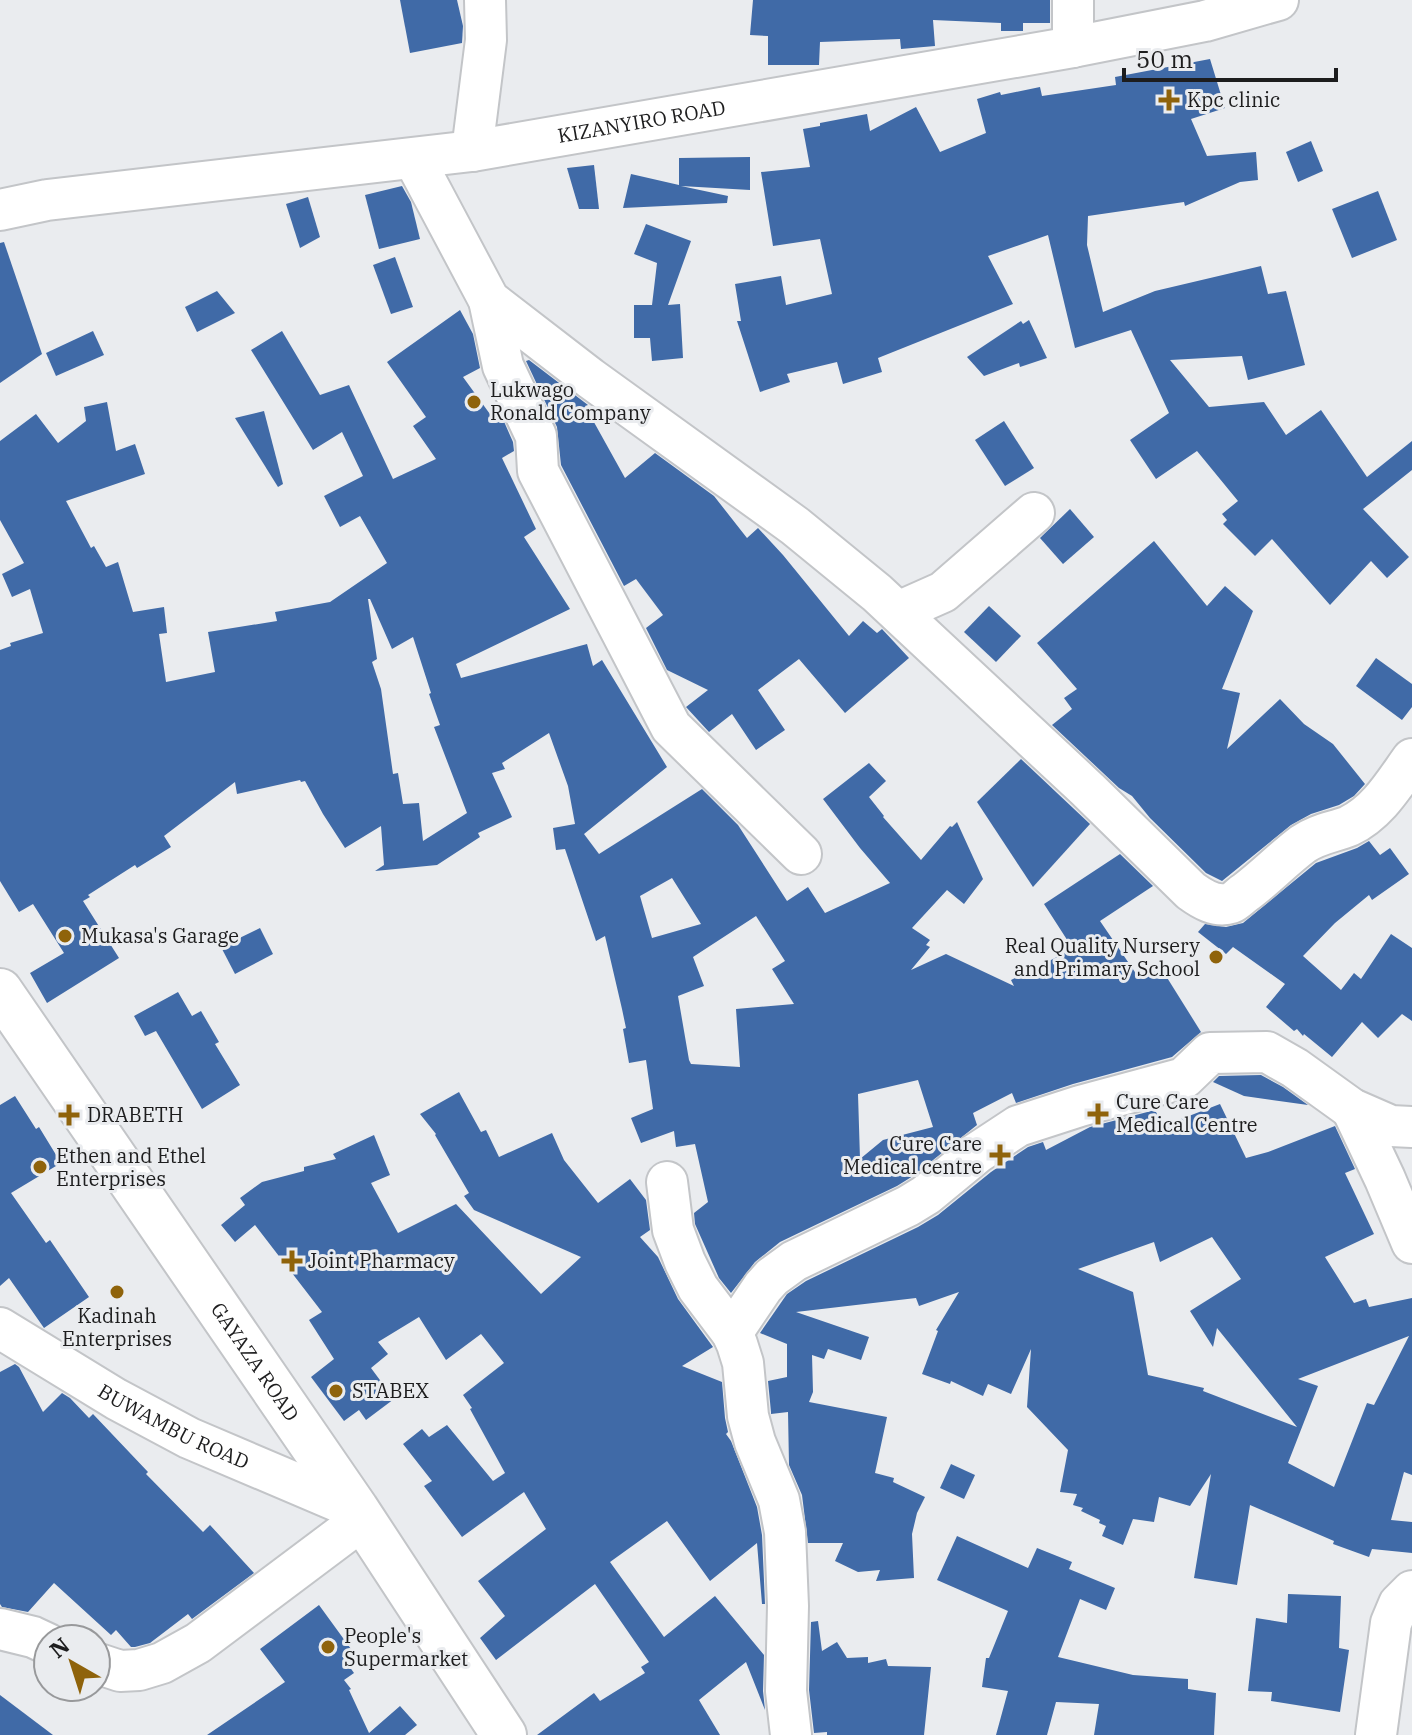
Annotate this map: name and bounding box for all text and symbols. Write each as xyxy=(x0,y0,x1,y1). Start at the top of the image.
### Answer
scale bar xyxy=(1124,32,1336,82)
text: 50 m xyxy=(1136,43,1193,75)
place label: Kpc clinic xyxy=(1187,86,1280,113)
marker: Kpc clinic xyxy=(1158,89,1180,111)
street label: KIZANYIRO ROAD xyxy=(556,93,728,149)
place label: Lukwago Ronald Company xyxy=(490,376,651,426)
marker: Lukwago Ronald Company xyxy=(465,393,483,411)
place label: Mukasa's Garage xyxy=(81,922,239,949)
marker: Mukasa's Garage xyxy=(56,927,74,945)
place label: Real Quality Nursery and Primary School xyxy=(1005,932,1200,982)
marker: Real Quality Nursery and Primary School xyxy=(1207,948,1225,966)
place label: Cure Care Medical Centre xyxy=(1116,1088,1258,1138)
place label: DRABETH xyxy=(87,1101,183,1128)
marker: Cure Care Medical Centre xyxy=(1087,1103,1109,1125)
marker: DRABETH xyxy=(58,1104,80,1126)
place label: Cure Care Medical centre xyxy=(843,1130,982,1180)
place label: Ethen and Ethel Enterprises xyxy=(56,1142,206,1192)
marker: Cure Care Medical centre xyxy=(989,1144,1011,1166)
marker: Ethen and Ethel Enterprises xyxy=(31,1158,49,1176)
place label: Joint Pharmacy xyxy=(308,1247,455,1274)
marker: Joint Pharmacy xyxy=(283,1252,301,1270)
marker: Kadinah Enterprises xyxy=(108,1283,126,1301)
street label: GAYAZA ROAD xyxy=(205,1297,306,1426)
place label: Kadinah Enterprises xyxy=(62,1302,172,1352)
street label: BUWAMBU ROAD xyxy=(93,1377,253,1475)
place label: STABEX xyxy=(352,1377,429,1404)
marker: STABEX xyxy=(327,1382,345,1400)
place label: People's Supermarket xyxy=(344,1622,468,1672)
north arrow xyxy=(32,1623,112,1703)
text: N xyxy=(43,1630,75,1664)
marker: People's Supermarket xyxy=(319,1638,337,1656)

